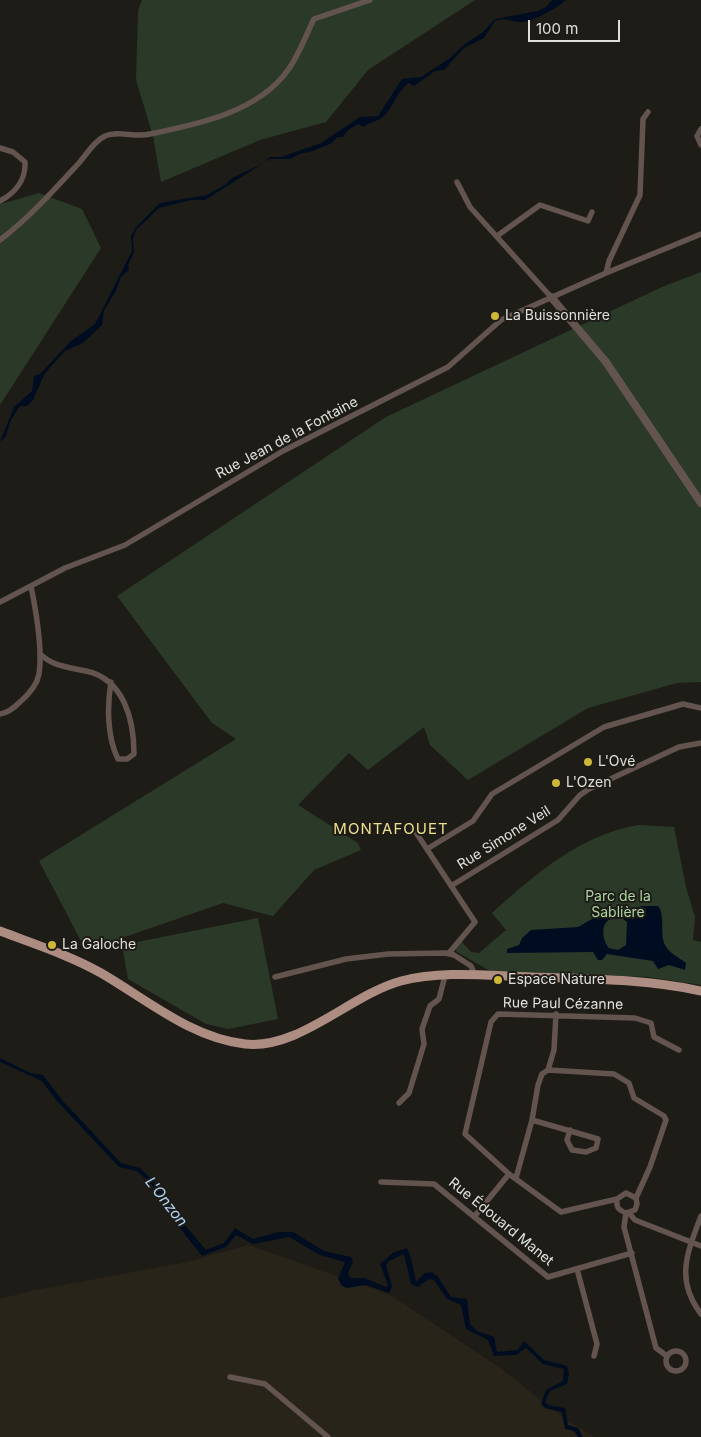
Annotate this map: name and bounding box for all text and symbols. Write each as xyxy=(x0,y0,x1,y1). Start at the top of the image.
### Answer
scale bar xyxy=(531,10,624,42)
text: 100 m xyxy=(536,19,578,38)
place label: La Buissonnière xyxy=(505,308,610,324)
marker: La Buissonnière xyxy=(489,310,501,322)
street label: Rue Jean de la Fontaine xyxy=(213,393,361,483)
place label: L'Ové xyxy=(598,754,635,770)
marker: L'Ové xyxy=(582,756,594,768)
place label: L'Ozen xyxy=(566,775,612,791)
marker: L'Ozen xyxy=(550,777,562,789)
street label: Rue Simone Veil xyxy=(454,803,554,873)
district label: MONTAFOUET xyxy=(332,820,450,838)
park label: Parc de la Sablière xyxy=(585,889,651,922)
place label: La Galoche xyxy=(62,937,136,953)
marker: La Galoche xyxy=(46,939,58,951)
place label: Espace Nature xyxy=(508,972,605,988)
marker: Espace Nature xyxy=(492,974,504,986)
street label: Rue Paul Cézanne xyxy=(503,995,623,1013)
water label: L'Onzon xyxy=(141,1174,191,1230)
street label: Rue Édouard Manet xyxy=(445,1175,557,1269)

